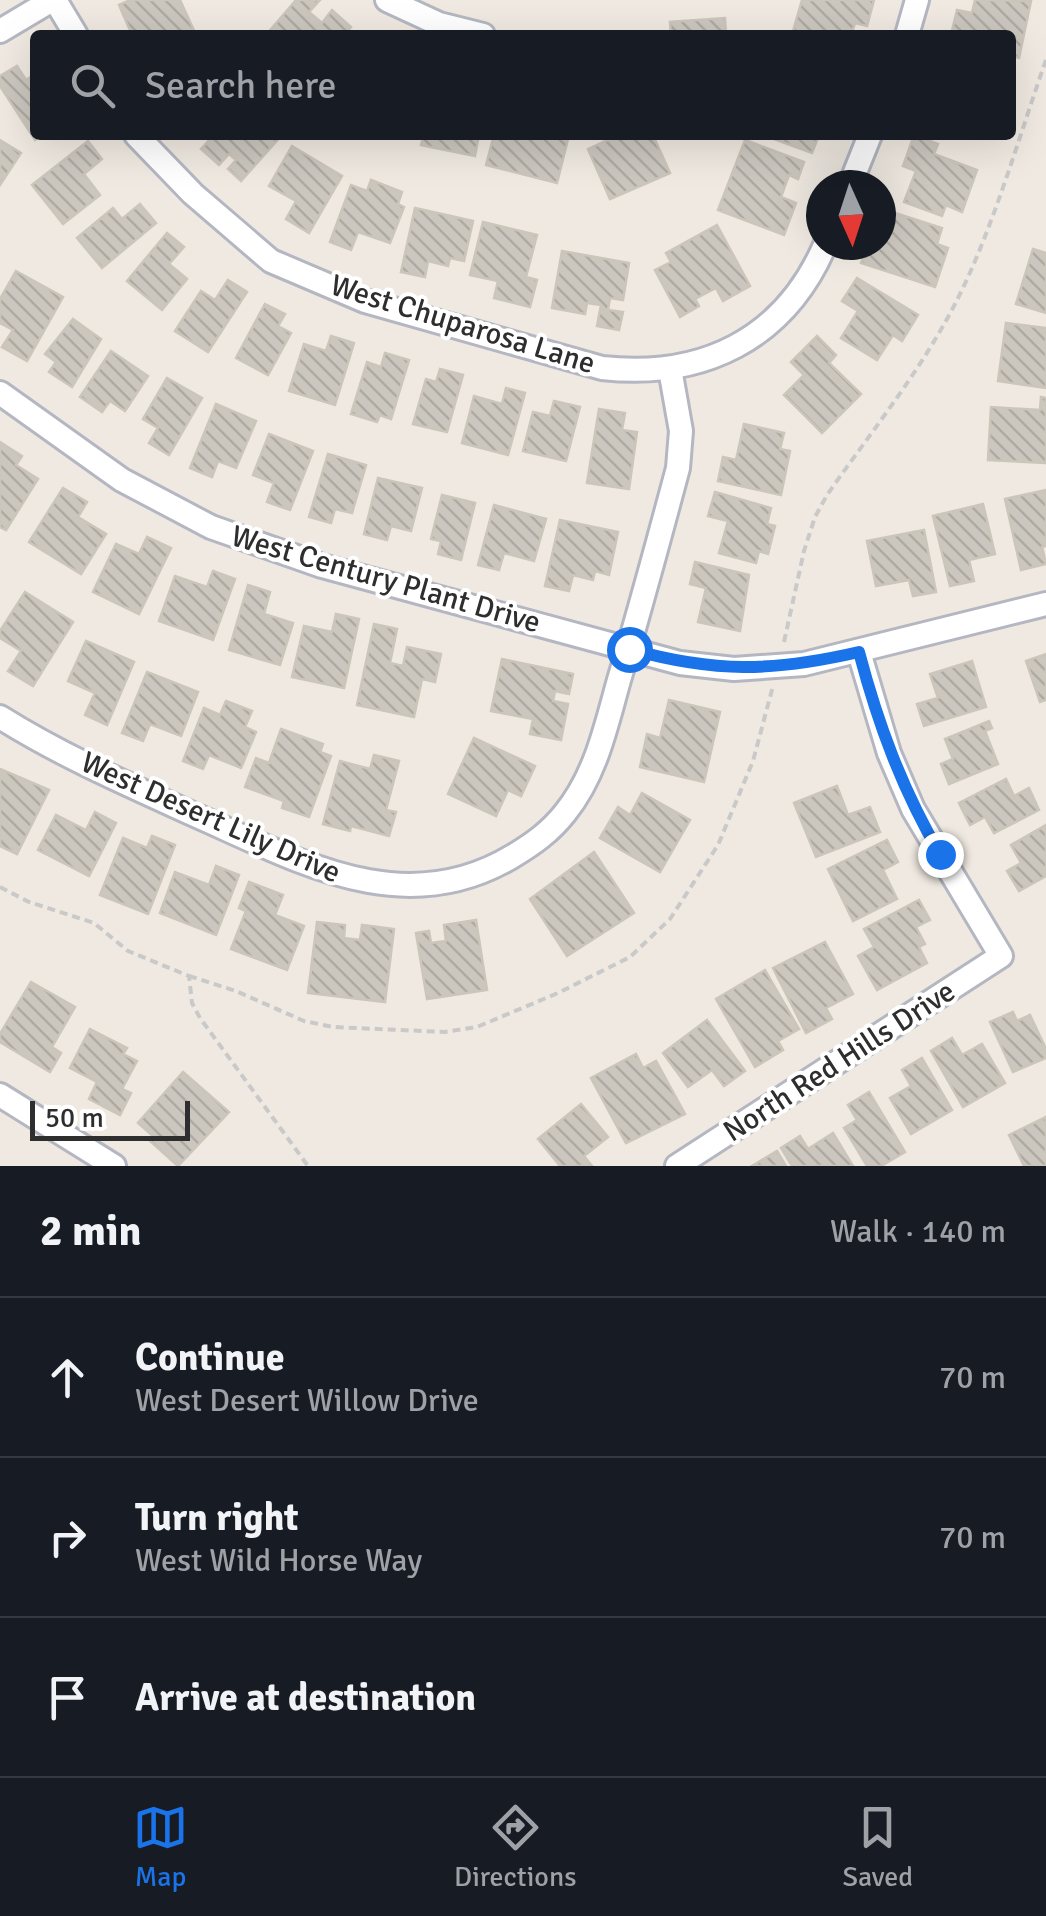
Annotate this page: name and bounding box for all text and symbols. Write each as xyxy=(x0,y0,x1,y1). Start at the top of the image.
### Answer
search box xyxy=(30,30,1016,140)
icon: search xyxy=(65,58,120,113)
text: Search here xyxy=(145,62,337,109)
north arrow xyxy=(806,170,896,260)
street label: West Chuparosa Lane xyxy=(326,267,600,382)
street label: West Century Plant Drive xyxy=(227,518,545,641)
route start xyxy=(607,627,653,673)
street label: West Desert Lily Drive xyxy=(75,744,346,891)
route end xyxy=(918,832,964,878)
street label: North Red Hills Drive xyxy=(717,973,962,1150)
scale bar xyxy=(30,1096,190,1140)
text: 50 m xyxy=(45,1101,104,1135)
text: 2 min xyxy=(40,1206,141,1257)
text: Walk · 140 m xyxy=(830,1212,1006,1251)
text: Continue xyxy=(135,1334,285,1381)
icon: ahead xyxy=(40,1350,95,1405)
text: 70 m xyxy=(939,1358,1006,1397)
text: West Desert Willow Drive xyxy=(135,1381,479,1420)
text: Turn right xyxy=(135,1494,299,1541)
icon: right xyxy=(40,1510,95,1565)
text: 70 m xyxy=(939,1518,1006,1557)
text: West Wild Horse Way xyxy=(135,1541,422,1580)
icon: arrive xyxy=(40,1670,95,1725)
text: Arrive at destination xyxy=(135,1674,476,1721)
tab: Map xyxy=(133,1800,188,1894)
tab: Directions xyxy=(454,1800,576,1894)
tab: Saved xyxy=(842,1800,913,1894)

